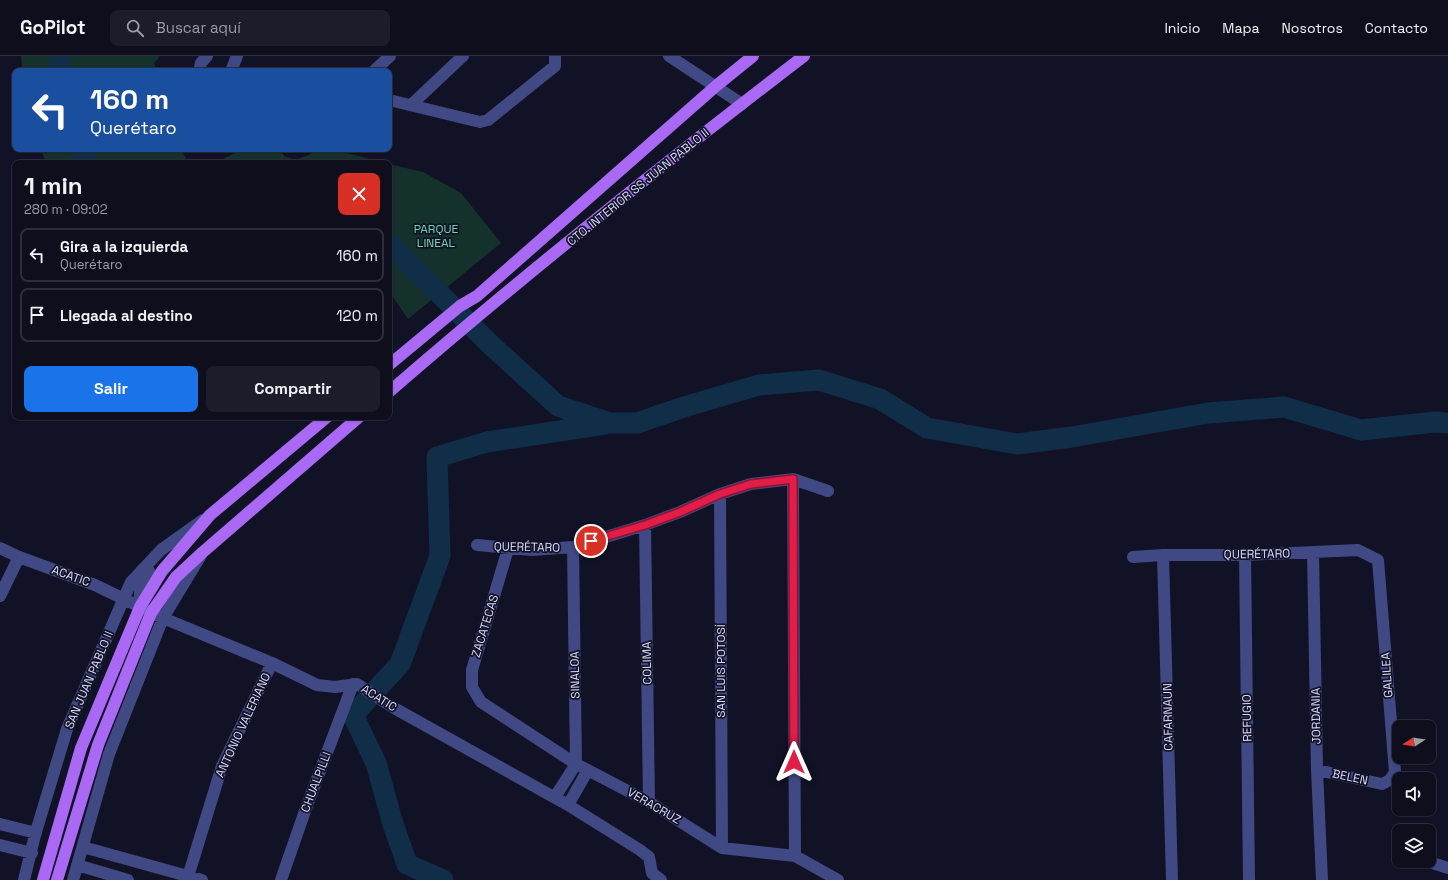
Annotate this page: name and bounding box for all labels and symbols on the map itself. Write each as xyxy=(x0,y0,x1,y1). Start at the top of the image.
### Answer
street label: CTO. INTERIOR SS JUAN PABLO II xyxy=(564,125,712,249)
park label: PARQUE LINEAL xyxy=(414,221,458,251)
pin xyxy=(574,524,608,558)
street label: QUERÉTARO xyxy=(494,538,560,556)
street label: QUERÉTARO xyxy=(1224,545,1290,563)
street label: ACATIC xyxy=(50,562,93,590)
street label: ZACATECAS xyxy=(468,593,502,659)
street label: SAN LUIS POTOSÍ xyxy=(713,624,729,718)
street label: SAN JUAN PABLO II xyxy=(61,629,117,731)
street label: COLIMA xyxy=(639,641,655,685)
street label: SINALOA xyxy=(567,651,583,699)
street label: GALILEA xyxy=(1377,651,1397,698)
street label: ANTONIO VALERIANO xyxy=(212,670,274,780)
street label: ACATIC xyxy=(358,681,400,715)
street label: CAFARNAUN xyxy=(1159,683,1177,751)
street label: JORDANIA xyxy=(1308,687,1324,744)
street label: REFUGIO xyxy=(1239,694,1255,742)
north arrow xyxy=(1392,720,1436,764)
position arrow xyxy=(773,741,815,783)
street label: CHUALPILLI xyxy=(297,749,335,815)
street label: BELEN xyxy=(1331,765,1369,789)
street label: VERACRUZ xyxy=(624,784,684,828)

